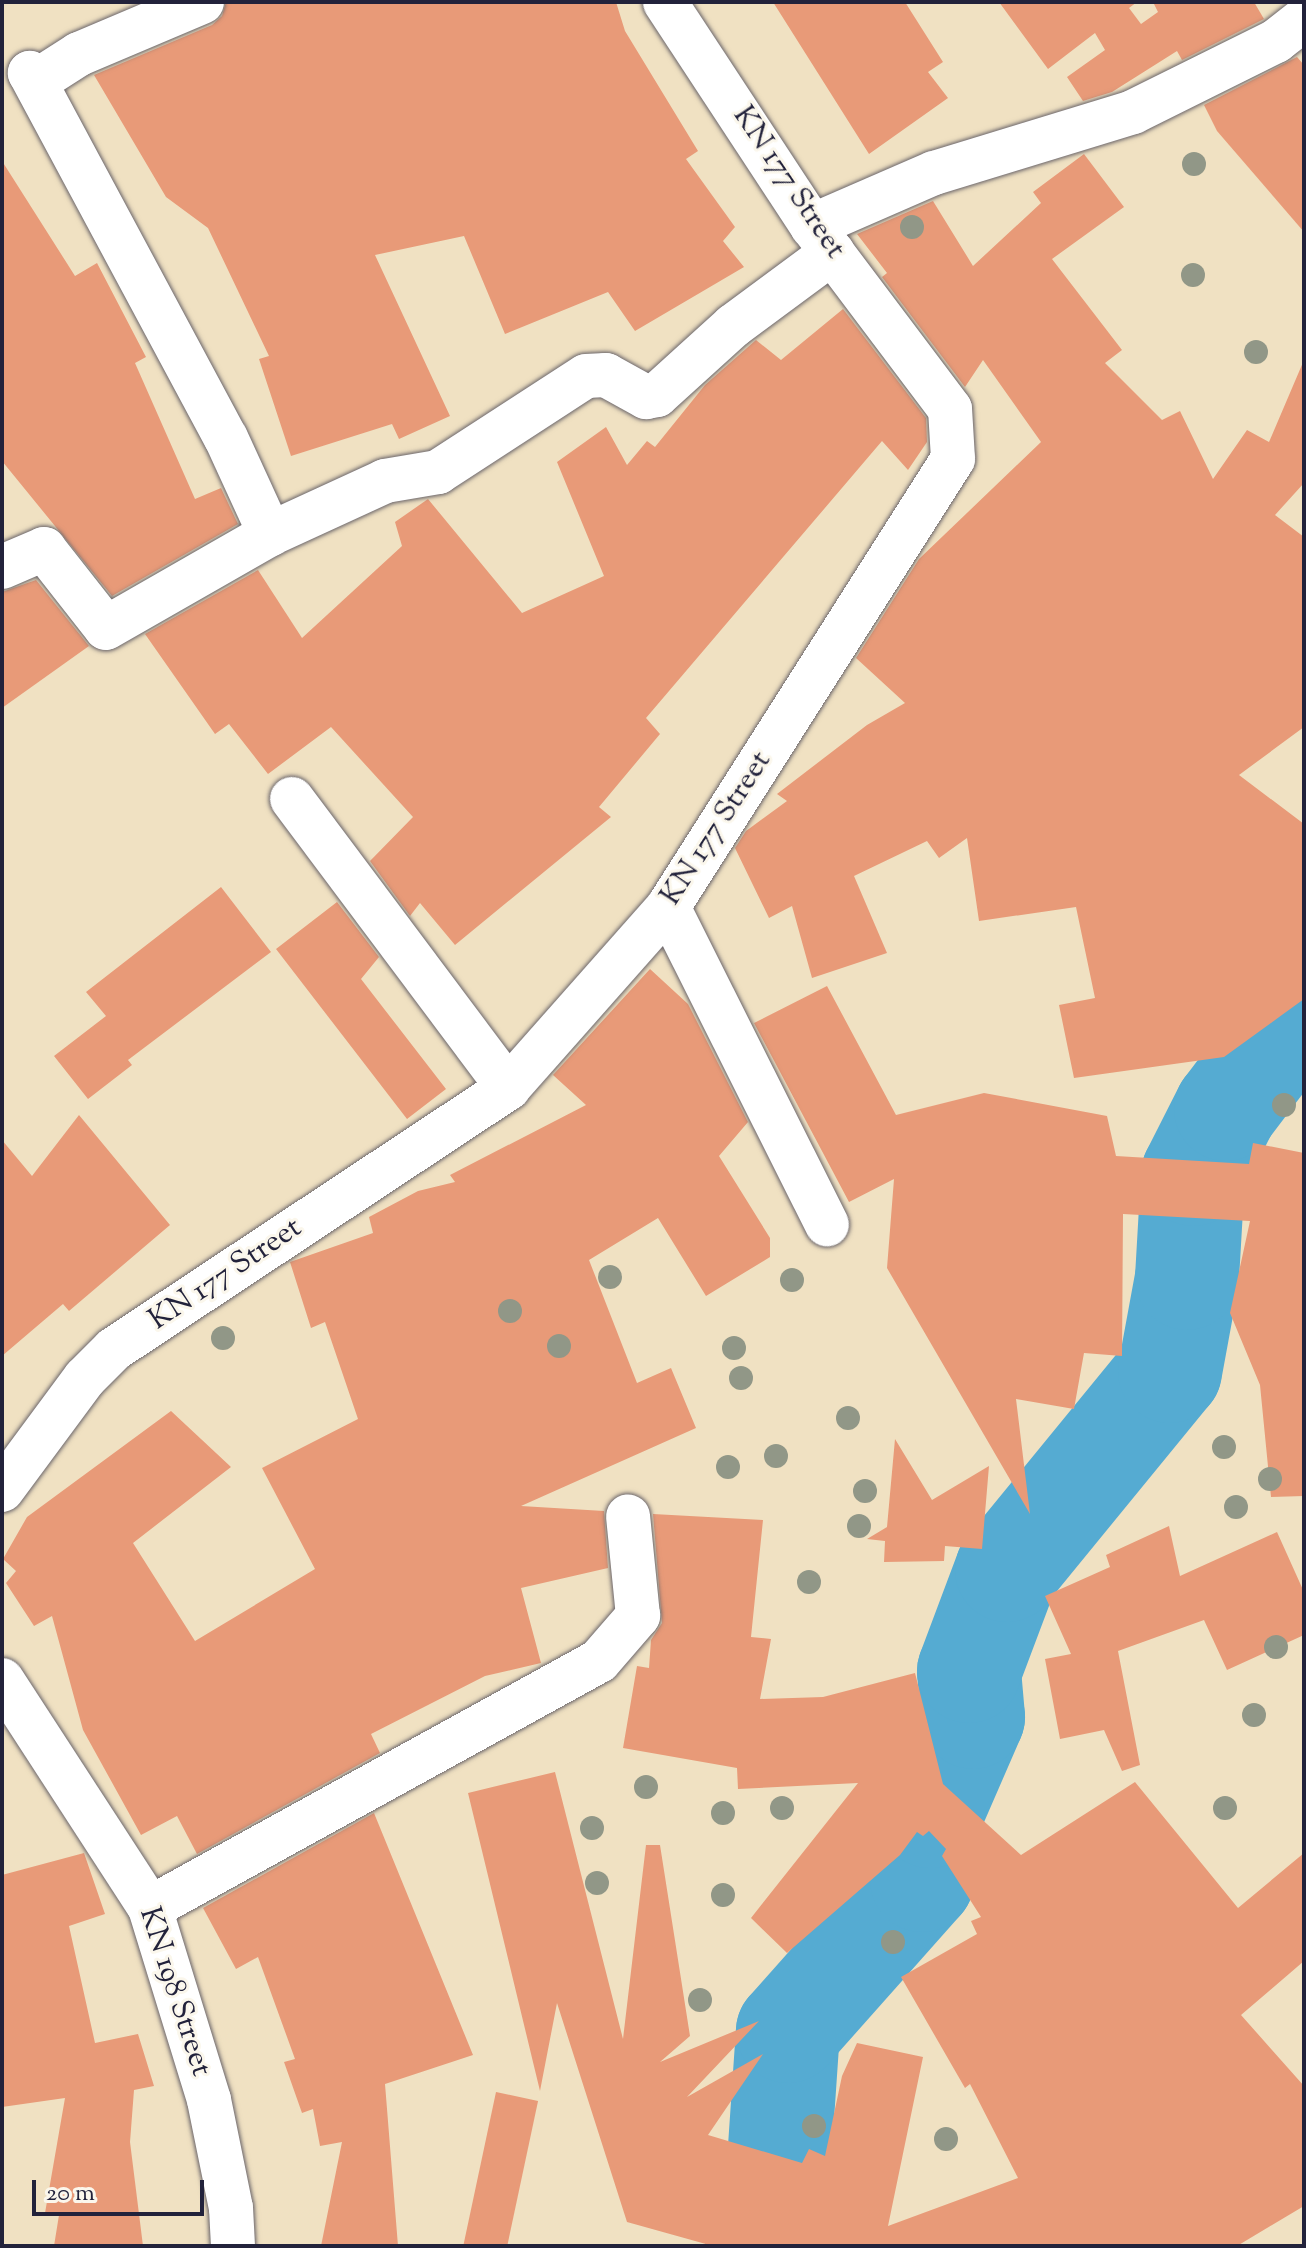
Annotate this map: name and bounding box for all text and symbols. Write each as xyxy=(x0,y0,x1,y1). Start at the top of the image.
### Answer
street label: KN 177 Street xyxy=(724,100,852,266)
street label: KN 177 Street xyxy=(654,745,780,913)
street label: KN 177 Street xyxy=(143,1211,309,1339)
street label: KN 198 Street xyxy=(130,1903,218,2081)
scale bar xyxy=(36,2164,208,2214)
text: 20 m xyxy=(46,2177,95,2211)

